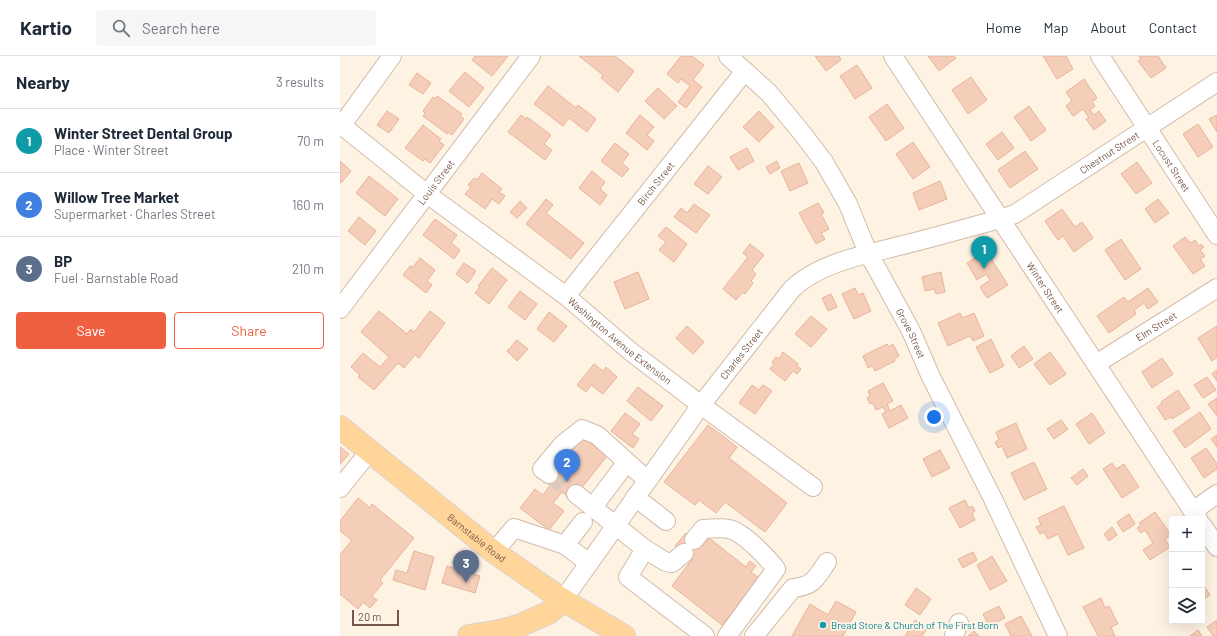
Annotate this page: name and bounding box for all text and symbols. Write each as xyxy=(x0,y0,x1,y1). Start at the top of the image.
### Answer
search box xyxy=(96,10,376,46)
text: Kartio xyxy=(20,16,72,39)
icon: search xyxy=(110,17,132,39)
text: Search here xyxy=(142,19,220,37)
text: Home xyxy=(986,19,1022,36)
text: Map xyxy=(1044,19,1068,36)
text: About xyxy=(1090,19,1127,36)
text: Contact xyxy=(1149,19,1197,36)
text: Nearby xyxy=(16,72,70,92)
text: 3 results xyxy=(276,74,324,90)
text: Winter Street Dental Group xyxy=(54,124,233,142)
street label: Chestnut Street xyxy=(1077,128,1142,176)
text: 1 xyxy=(27,133,31,149)
text: 70 m xyxy=(297,133,324,149)
street label: Locust Street xyxy=(1150,137,1193,194)
text: Place · Winter Street xyxy=(54,142,169,158)
street label: Louis Street xyxy=(415,157,457,207)
street label: Birch Street xyxy=(635,159,677,208)
text: Willow Tree Market xyxy=(54,188,179,206)
text: 2 xyxy=(25,197,33,213)
text: 160 m xyxy=(292,197,324,213)
text: Supermarket · Charles Street xyxy=(54,206,216,222)
pin: 1 xyxy=(971,236,997,269)
text: BP xyxy=(54,252,72,270)
street label: Winter Street xyxy=(1024,260,1067,315)
text: 3 xyxy=(25,261,33,277)
text: 210 m xyxy=(292,261,324,277)
text: Fuel · Barnstable Road xyxy=(54,270,178,286)
street label: Washington Avenue Extension xyxy=(566,295,674,387)
street label: Grove Street xyxy=(894,306,928,361)
street label: Elm Street xyxy=(1133,309,1179,344)
button: Save xyxy=(16,312,166,349)
button: Share xyxy=(174,312,324,349)
street label: Charles Street xyxy=(717,325,765,382)
your location xyxy=(924,407,944,427)
pin: 2 xyxy=(554,449,580,482)
street label: Barnstable Road xyxy=(445,511,508,564)
map controls xyxy=(1169,516,1205,624)
button: + xyxy=(1169,516,1205,552)
pin: 3 xyxy=(453,550,479,583)
button: − xyxy=(1169,552,1205,588)
button: layers xyxy=(1169,588,1205,624)
scale bar xyxy=(352,608,399,627)
text: 20 m xyxy=(358,610,381,623)
place label: Bread Store & Church of The First Born xyxy=(831,619,998,631)
marker: Bread Store & Church of The First Born xyxy=(818,620,828,630)

